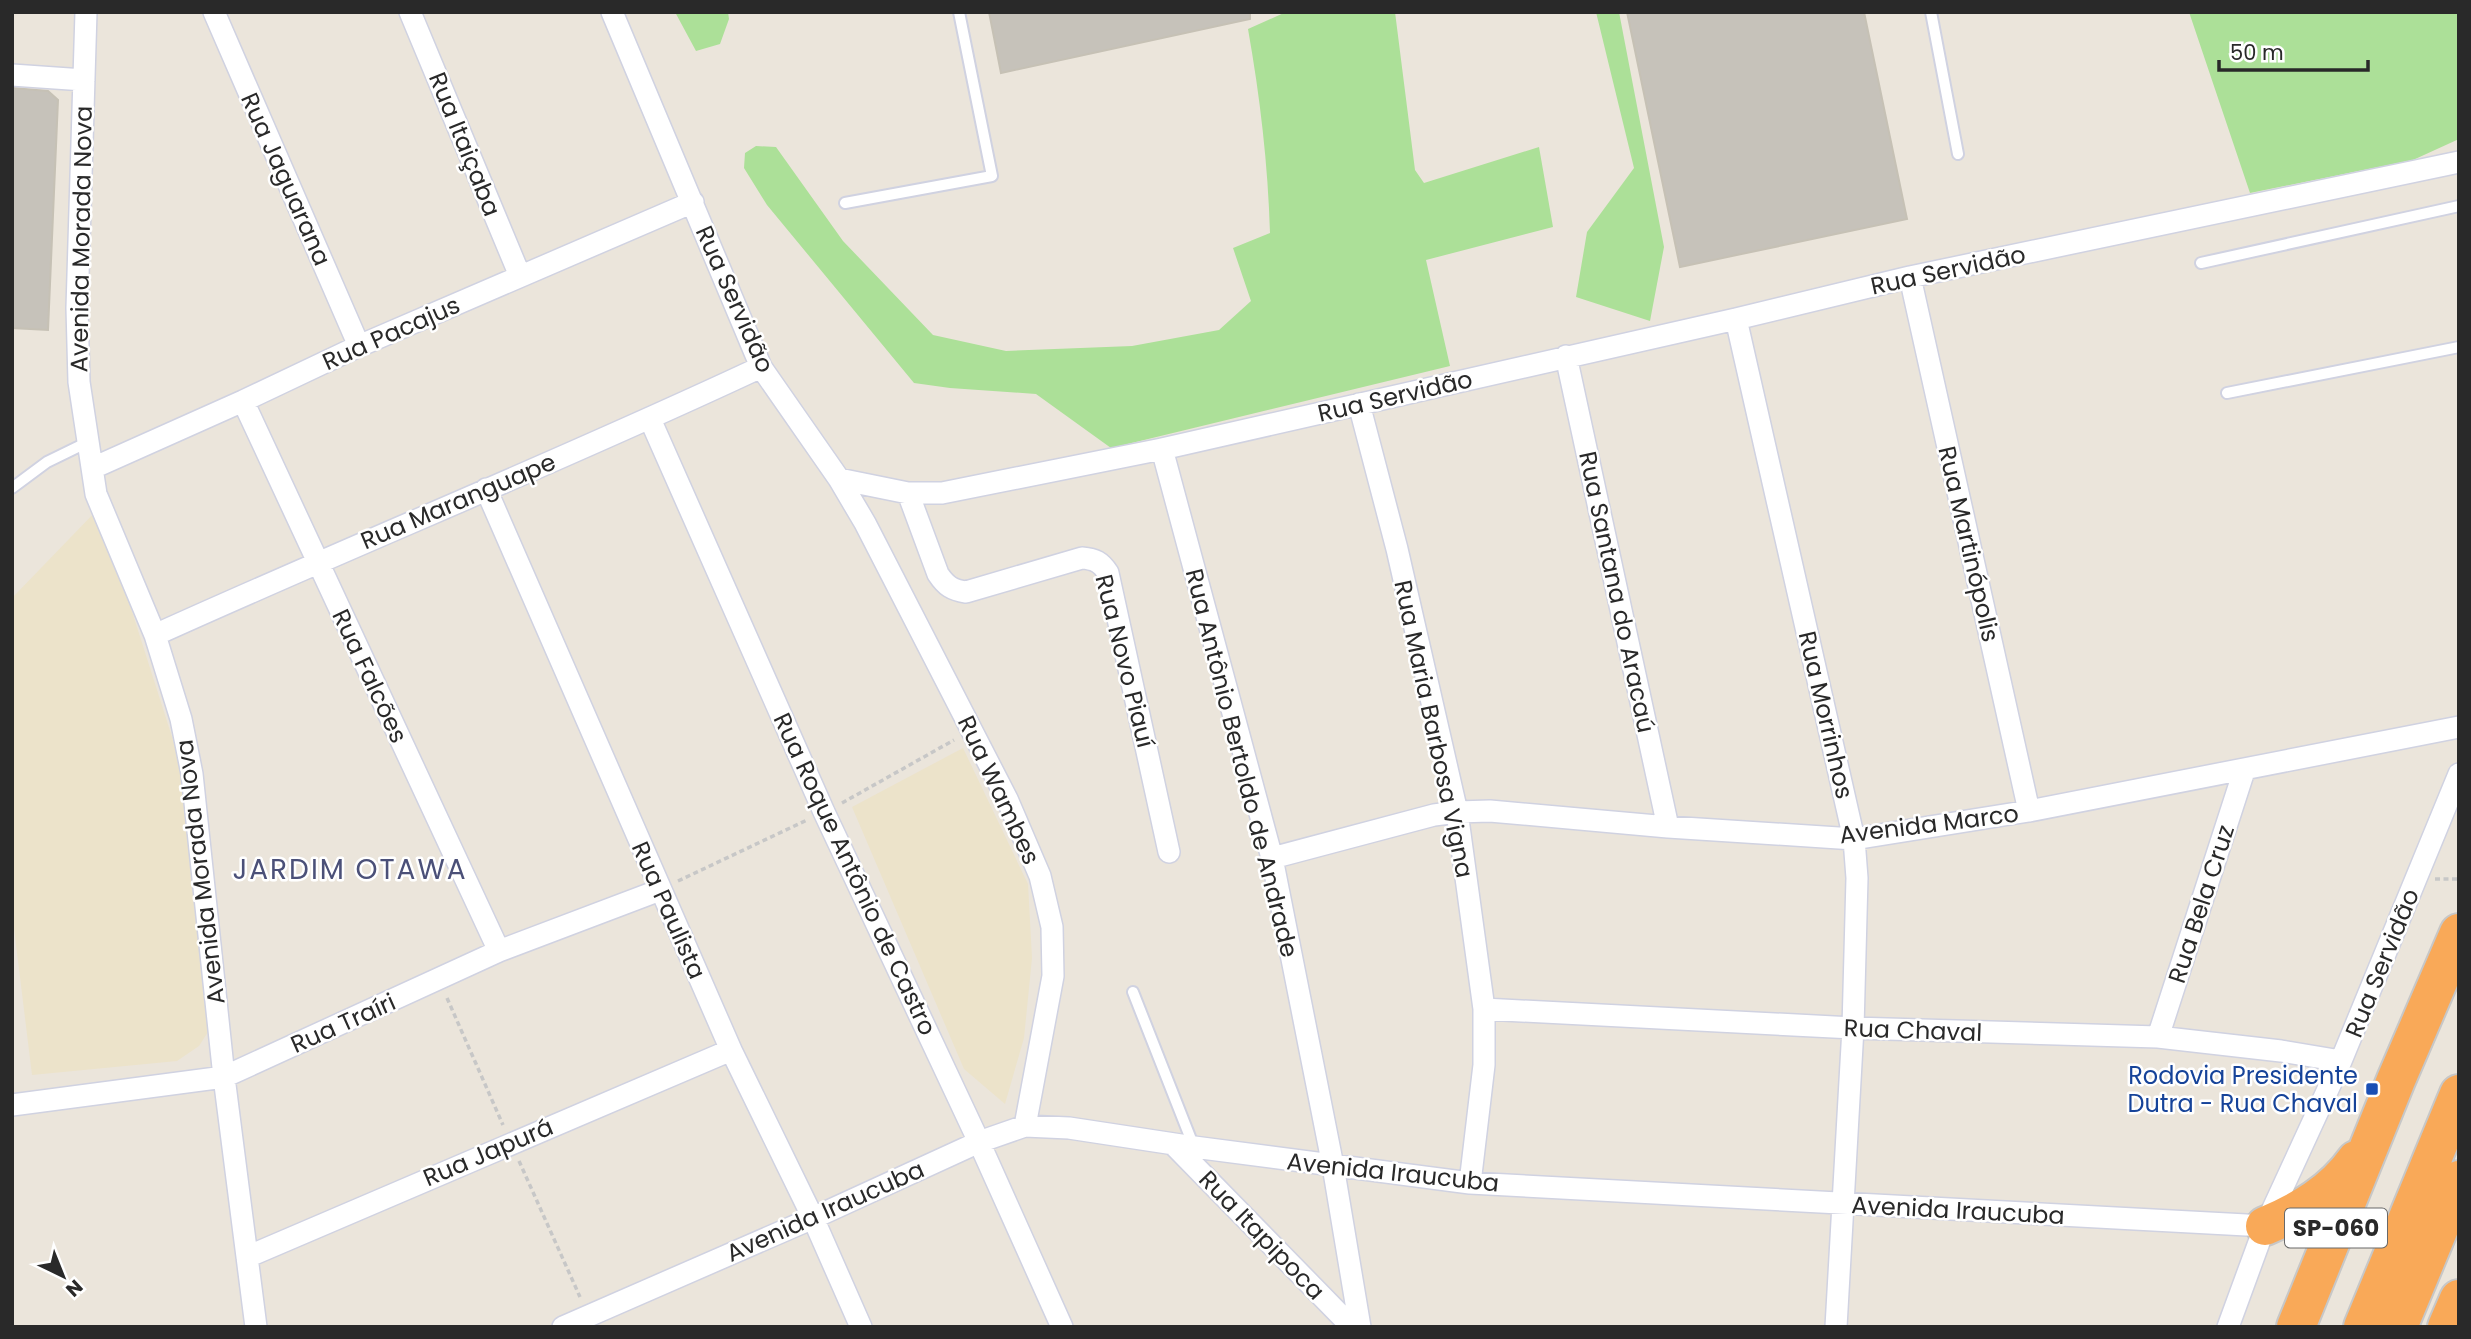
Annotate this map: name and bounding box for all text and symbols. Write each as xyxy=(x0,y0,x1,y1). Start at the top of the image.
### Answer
scale bar xyxy=(2219,28,2368,72)
text: 50 m xyxy=(2230,38,2284,67)
street label: Rua Itaiçaba xyxy=(421,67,509,221)
street label: Rua Jaguarana xyxy=(233,87,339,271)
street label: Avenida Morada Nova xyxy=(62,105,100,373)
street label: Rua Servidão xyxy=(688,220,782,378)
street label: Rua Servidão xyxy=(1867,237,2029,303)
street label: Rua Pacajus xyxy=(317,288,465,378)
street label: Rua Servidão xyxy=(1314,362,1476,430)
street label: Rua Martinópolis xyxy=(1930,443,2008,645)
street label: Rua Maranguape xyxy=(355,445,561,557)
street label: Rua Santana do Aracaú xyxy=(1571,448,1663,736)
street label: Rua Antônio Bertoldo de Andrade xyxy=(1178,565,1306,961)
street label: Rua Novo Piauí xyxy=(1088,571,1162,751)
street label: Rua Maria Barbosa Vigna xyxy=(1386,577,1482,881)
street label: Rua Falcões xyxy=(325,604,415,748)
street label: Rua Morrinhos xyxy=(1791,628,1861,802)
street label: Rua Roque Antônio de Castro xyxy=(766,708,944,1040)
street label: Rua Wambes xyxy=(950,710,1048,870)
street label: Avenida Morada Nova xyxy=(167,738,233,1006)
street label: Avenida Marco xyxy=(1837,797,2021,851)
street label: Rua Bela Cruz xyxy=(2160,821,2242,987)
street label: Rua Paulista xyxy=(624,836,714,984)
district label: JARDIM OTAWA xyxy=(232,850,468,889)
street label: Rua Servidão xyxy=(2337,884,2427,1042)
street label: Rua Traíri xyxy=(285,985,401,1061)
street label: Rua Chaval xyxy=(1843,1011,1983,1049)
place label: Rodovia Presidente Dutra - Rua Chaval xyxy=(2127,1059,2358,1120)
marker: Rodovia Presidente Dutra - Rua Chaval xyxy=(2364,1081,2380,1097)
street label: Rua Japurá xyxy=(418,1110,558,1194)
street label: Avenida Iraucuba xyxy=(1285,1144,1501,1200)
street label: Avenida Iraucuba xyxy=(721,1153,929,1269)
street label: Rua Itapipoca xyxy=(1192,1163,1332,1307)
street label: Avenida Iraucuba xyxy=(1851,1188,2065,1232)
road number: SP-060 xyxy=(2285,1208,2387,1247)
north arrow xyxy=(28,1241,98,1311)
text: N xyxy=(60,1273,89,1303)

